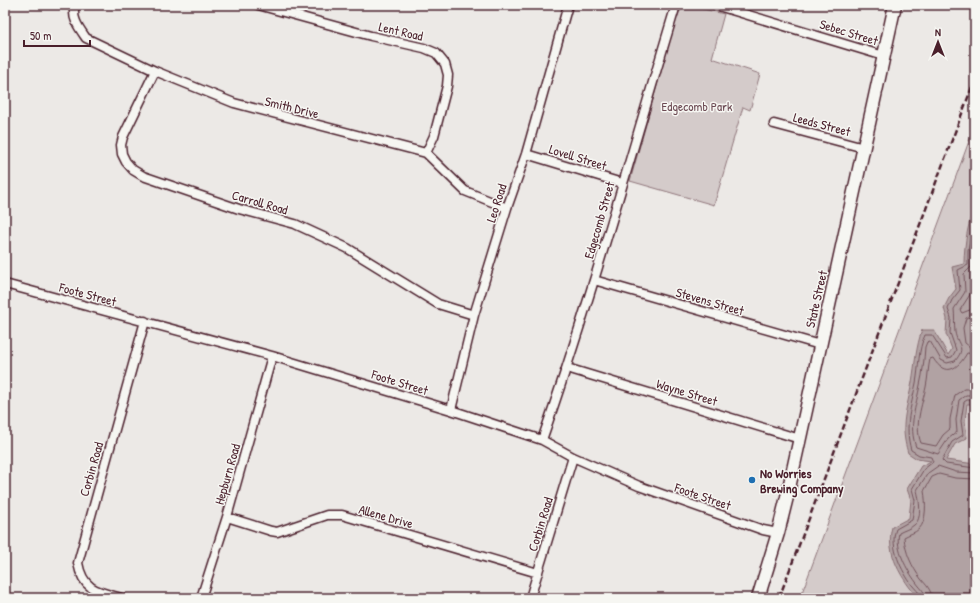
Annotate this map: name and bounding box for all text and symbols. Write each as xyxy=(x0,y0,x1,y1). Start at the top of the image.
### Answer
street label: Sebec Street xyxy=(818,15,881,50)
street label: Lent Road xyxy=(377,17,425,45)
scale bar xyxy=(24,22,90,48)
north arrow xyxy=(918,22,958,62)
text: N xyxy=(935,25,941,39)
text: 50 m xyxy=(30,27,51,44)
street label: Smith Drive xyxy=(263,92,321,122)
park label: Edgecomb Park xyxy=(662,97,733,115)
street label: Leeds Street xyxy=(791,108,853,140)
street label: Lovell Street xyxy=(547,140,609,174)
street label: Edgecomb Street xyxy=(579,179,619,261)
street label: Leo Road xyxy=(481,181,511,225)
street label: Carroll Road xyxy=(230,185,290,219)
street label: State Street xyxy=(801,268,831,329)
street label: Foote Street xyxy=(57,278,119,310)
street label: Stevens Street xyxy=(674,283,747,319)
street label: Foote Street xyxy=(369,365,431,399)
street label: Wayne Street xyxy=(654,374,720,410)
street label: Corbin Road xyxy=(75,440,107,498)
street label: Hepburn Road xyxy=(210,441,244,507)
place label: No Worries Brewing Company xyxy=(760,464,844,498)
marker: No Worries Brewing Company xyxy=(747,475,757,485)
street label: Foote Street xyxy=(672,478,734,514)
street label: Corbin Road xyxy=(523,495,557,553)
street label: Allene Drive xyxy=(357,500,415,532)

